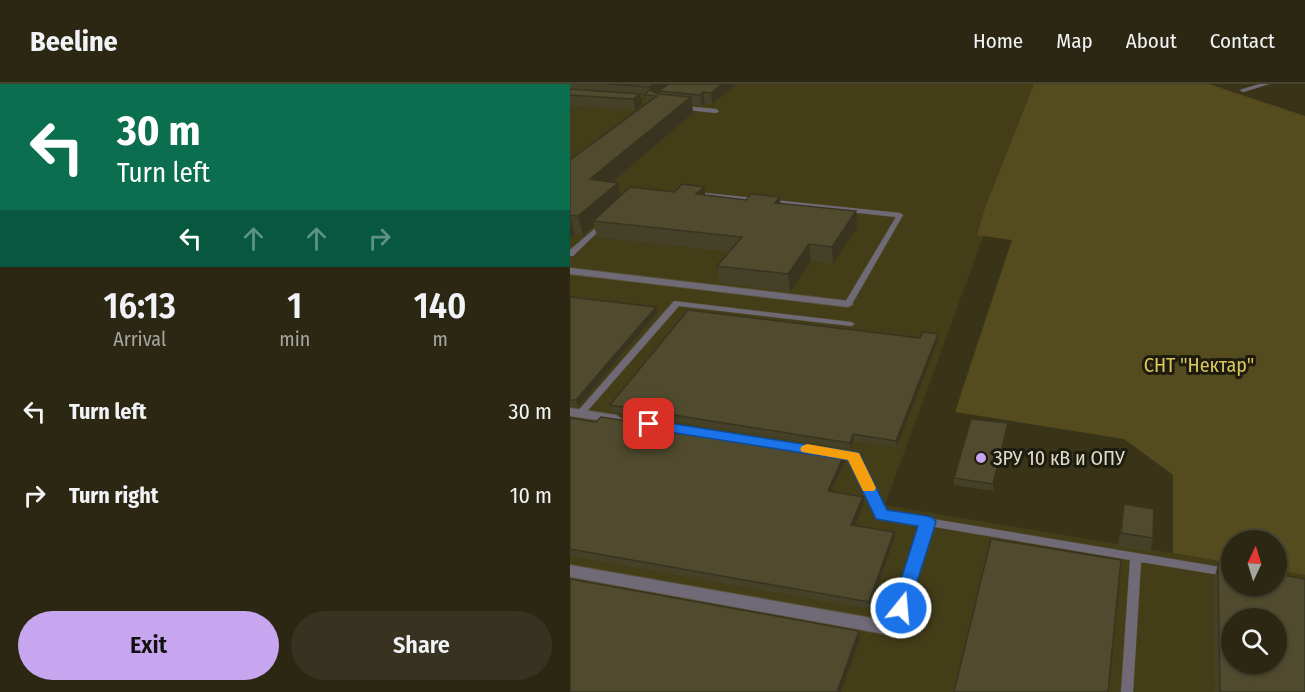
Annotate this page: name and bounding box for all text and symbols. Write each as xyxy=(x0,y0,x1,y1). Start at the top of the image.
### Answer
text: Beeline xyxy=(30,25,118,58)
text: Home xyxy=(973,28,1023,54)
text: Map xyxy=(1056,28,1093,54)
text: About xyxy=(1126,28,1177,54)
text: Contact xyxy=(1210,28,1275,54)
text: 30 m xyxy=(117,106,201,156)
icon: left xyxy=(18,108,96,186)
text: Turn left xyxy=(117,157,210,189)
icon: left xyxy=(174,222,207,255)
icon: ahead xyxy=(237,222,270,255)
icon: ahead xyxy=(300,222,333,255)
icon: right xyxy=(363,222,396,255)
text: 16:13 xyxy=(104,284,176,328)
text: 1 xyxy=(287,284,302,328)
text: 140 xyxy=(414,284,466,328)
text: Arrival xyxy=(113,327,166,351)
text: min xyxy=(279,327,310,351)
text: m xyxy=(432,327,448,351)
park label: СНТ "Нектар" xyxy=(1144,353,1254,377)
icon: left xyxy=(18,395,51,428)
text: Turn left xyxy=(69,398,147,425)
text: 30 m xyxy=(509,398,552,425)
pin xyxy=(623,398,674,449)
icon: arrive xyxy=(632,407,665,440)
place label: ЗРУ 10 кВ и ОПУ xyxy=(993,446,1125,470)
marker: ЗРУ 10 кВ и ОПУ xyxy=(974,451,988,465)
icon: right xyxy=(18,479,51,512)
text: Turn right xyxy=(69,482,158,509)
text: 10 m xyxy=(510,482,552,509)
north arrow xyxy=(1221,530,1287,596)
map controls xyxy=(1221,530,1287,674)
position arrow xyxy=(869,576,933,640)
button: search xyxy=(1221,608,1287,674)
button: Exit xyxy=(18,611,279,680)
button: Share xyxy=(291,611,552,680)

